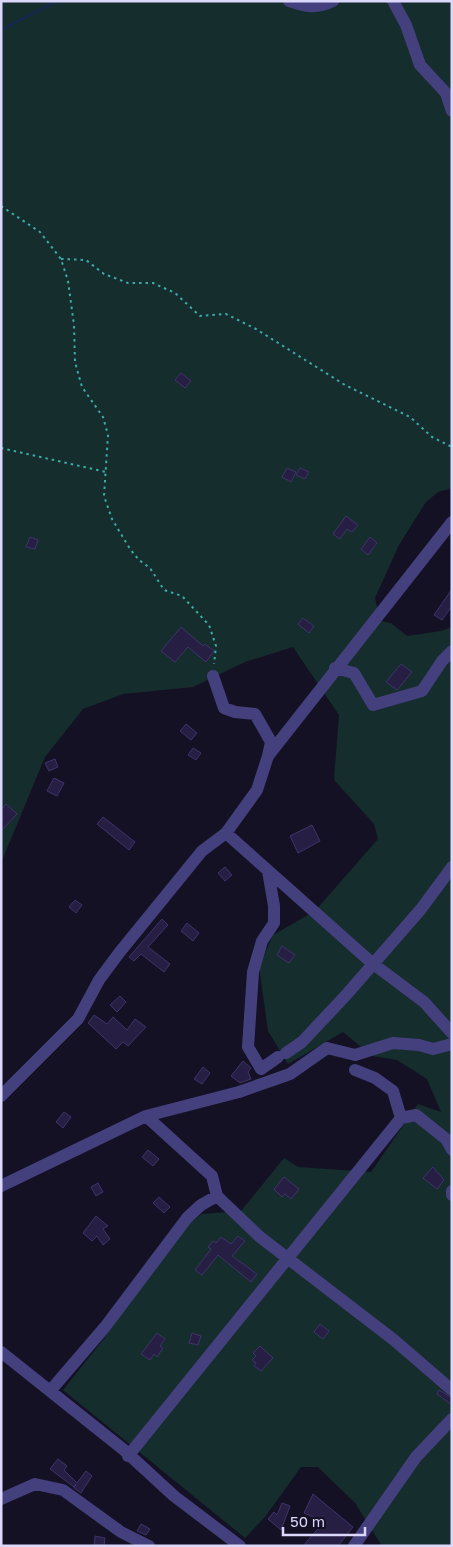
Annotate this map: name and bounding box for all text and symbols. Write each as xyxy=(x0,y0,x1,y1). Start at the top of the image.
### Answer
scale bar xyxy=(283,1504,366,1536)
text: 50 m xyxy=(290,1512,325,1530)

